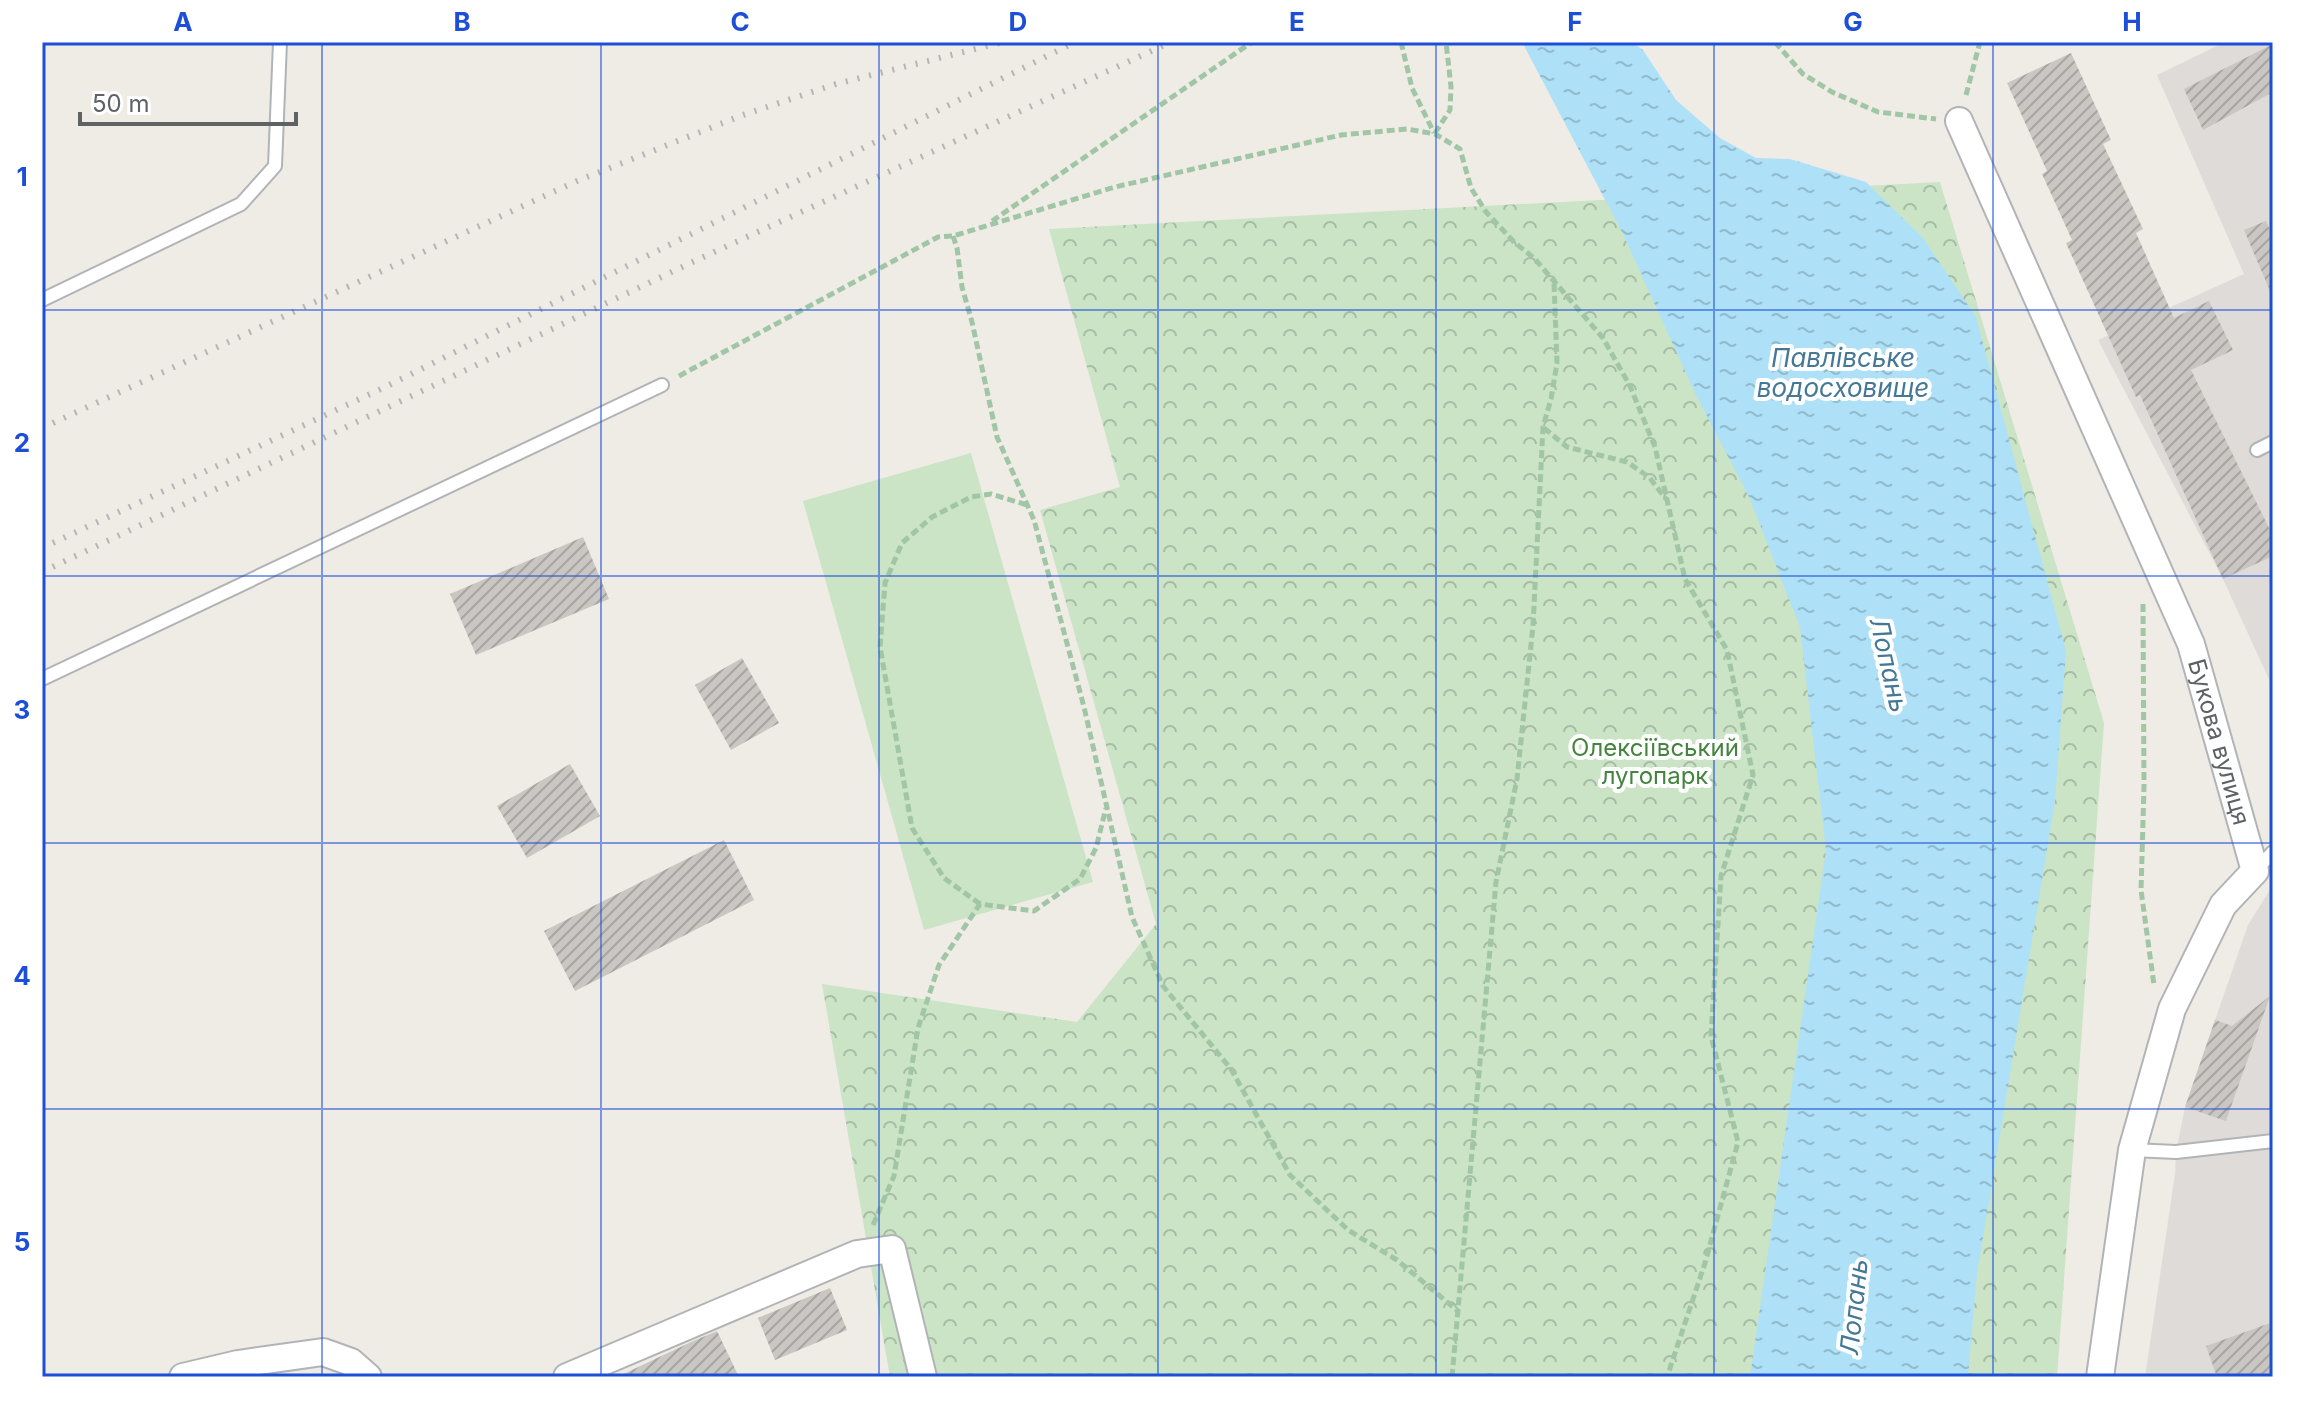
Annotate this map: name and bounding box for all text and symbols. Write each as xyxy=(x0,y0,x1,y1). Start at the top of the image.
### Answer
text: A xyxy=(173,6,193,37)
text: B xyxy=(453,6,471,37)
text: C xyxy=(730,6,750,37)
text: D xyxy=(1009,6,1027,37)
text: E xyxy=(1289,6,1305,37)
text: F xyxy=(1567,6,1583,37)
text: G xyxy=(1843,6,1863,37)
text: H xyxy=(2122,6,2142,37)
scale bar xyxy=(80,76,296,126)
text: 50 m xyxy=(92,89,150,118)
text: 1 xyxy=(16,161,28,192)
water label: Павлівське водосховище xyxy=(1757,342,1929,403)
text: 2 xyxy=(14,427,30,458)
water label: Лопань xyxy=(1864,614,1915,715)
street label: Букова вулиця xyxy=(2182,656,2256,828)
text: 3 xyxy=(14,694,30,725)
park label: Олексіївський лугопарк xyxy=(1571,733,1739,790)
text: 4 xyxy=(13,960,31,991)
text: 5 xyxy=(14,1226,30,1257)
water label: Лопань xyxy=(1833,1257,1874,1356)

